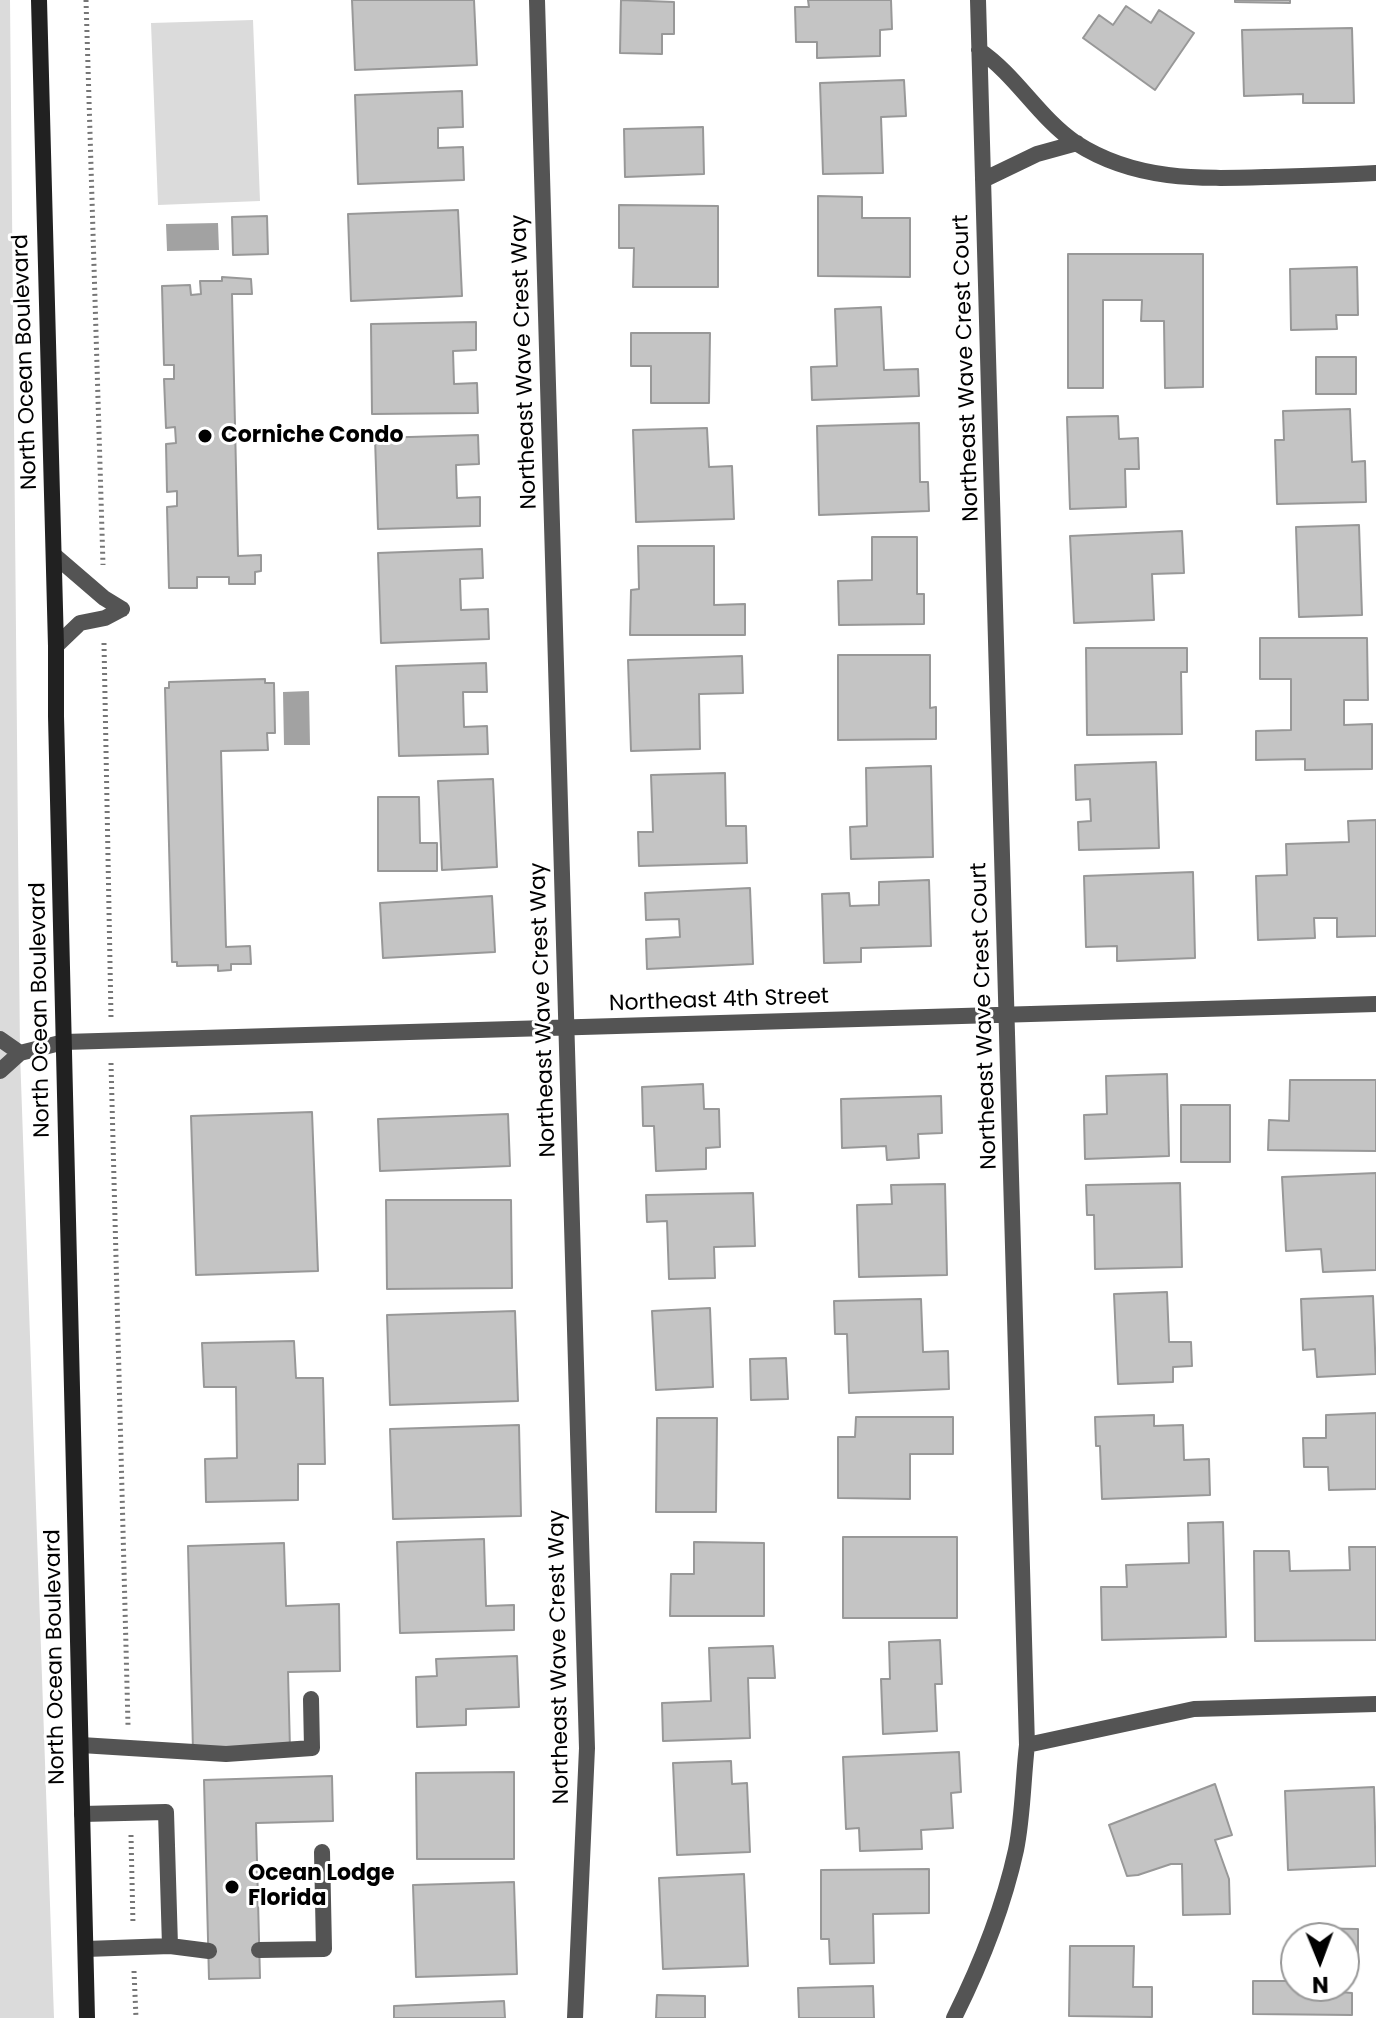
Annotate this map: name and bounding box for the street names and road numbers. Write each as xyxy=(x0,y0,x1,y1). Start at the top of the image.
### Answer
street label: Northeast Wave Crest Way xyxy=(507,214,543,510)
street label: Northeast Wave Crest Court xyxy=(948,214,986,522)
street label: North Ocean Boulevard xyxy=(8,234,44,490)
street label: Northeast Wave Crest Way xyxy=(526,862,562,1158)
street label: Northeast Wave Crest Court xyxy=(966,862,1004,1170)
street label: North Ocean Boulevard xyxy=(26,882,56,1138)
street label: Northeast 4th Street xyxy=(609,984,829,1018)
street label: Northeast Wave Crest Way xyxy=(544,1509,576,1805)
street label: North Ocean Boulevard xyxy=(41,1529,71,1785)

